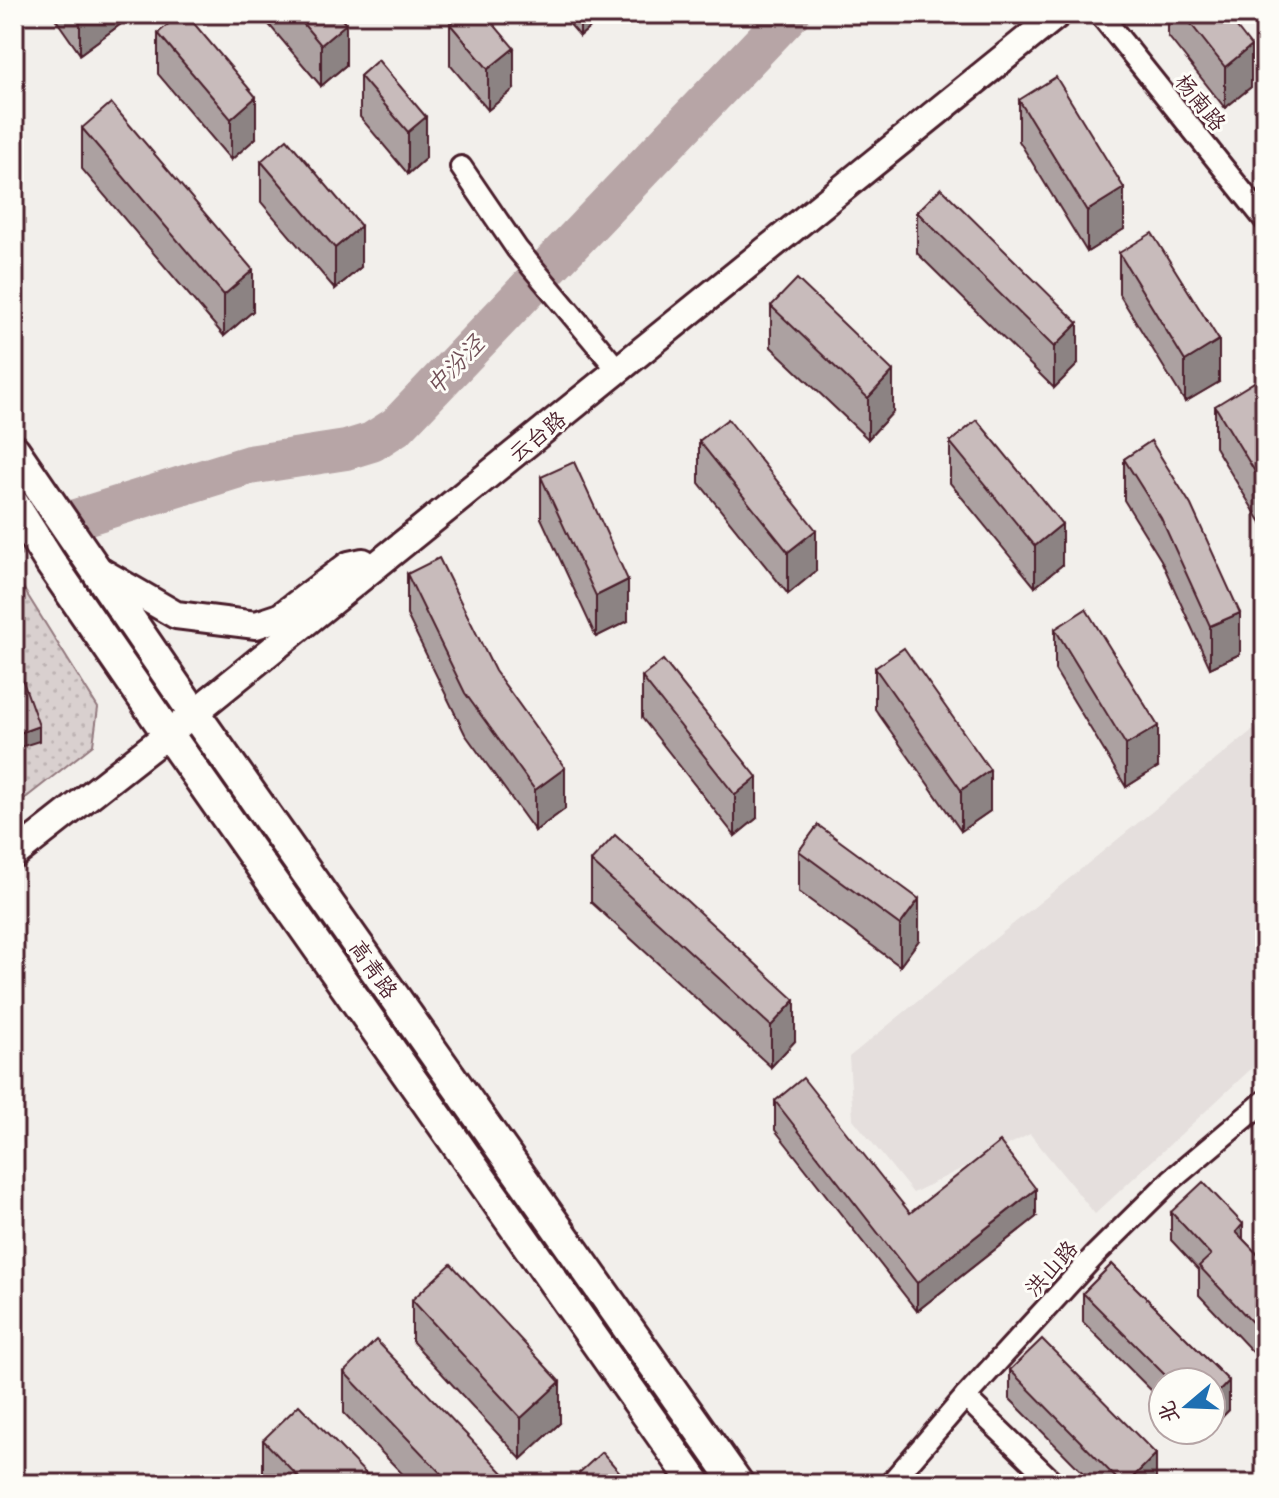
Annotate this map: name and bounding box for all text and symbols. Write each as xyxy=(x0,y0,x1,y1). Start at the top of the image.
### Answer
street label: 杨南路 xyxy=(1169,68,1232,137)
water label: 中汾泾 xyxy=(420,329,491,401)
street label: 云台路 xyxy=(503,405,572,468)
street label: 高青路 xyxy=(343,935,404,1005)
street label: 洪山路 xyxy=(1019,1235,1084,1303)
north arrow xyxy=(1147,1366,1227,1446)
text: 北 xyxy=(1152,1397,1186,1427)

